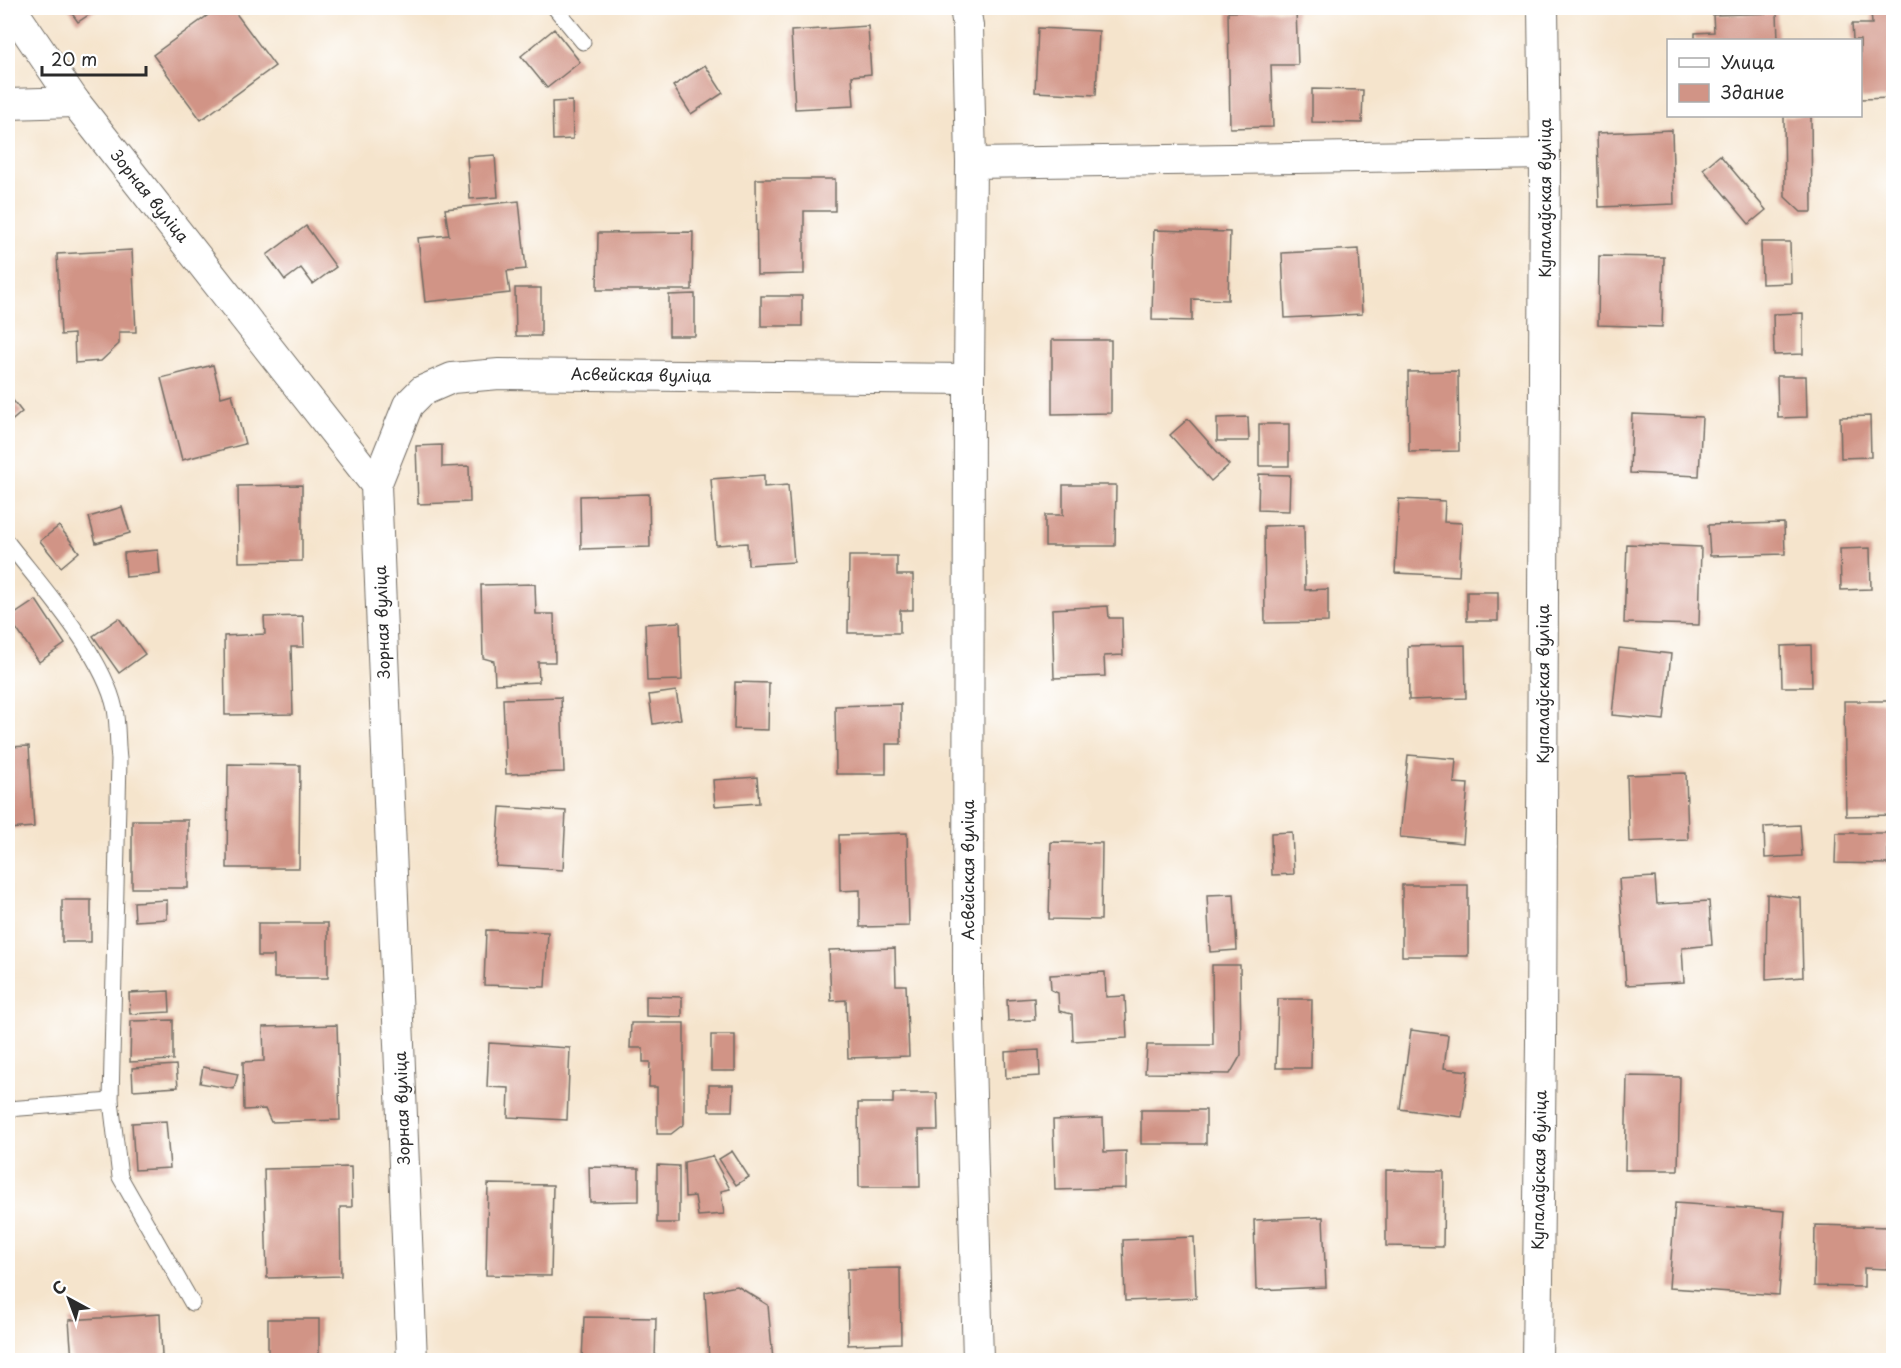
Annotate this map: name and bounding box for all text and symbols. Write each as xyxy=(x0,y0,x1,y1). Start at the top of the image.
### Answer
scale bar xyxy=(42,39,146,77)
legend xyxy=(1667,39,1862,117)
text: 20 m xyxy=(51,45,97,72)
text: Улица xyxy=(1721,48,1775,75)
text: Здание xyxy=(1721,78,1784,105)
street label: Купалаўская вуліца xyxy=(1532,118,1556,278)
street label: Зорная вуліца xyxy=(106,144,196,247)
street label: Асвейская вуліца xyxy=(571,361,712,387)
street label: Зорная вуліца xyxy=(367,565,395,679)
street label: Купалаўская вуліца xyxy=(1530,604,1554,764)
street label: Асвейская вуліца xyxy=(955,800,979,940)
street label: Зорная вуліца xyxy=(387,1051,415,1165)
street label: Купалаўская вуліца xyxy=(1525,1090,1551,1250)
north arrow xyxy=(39,1269,99,1329)
text: С xyxy=(46,1274,71,1300)

